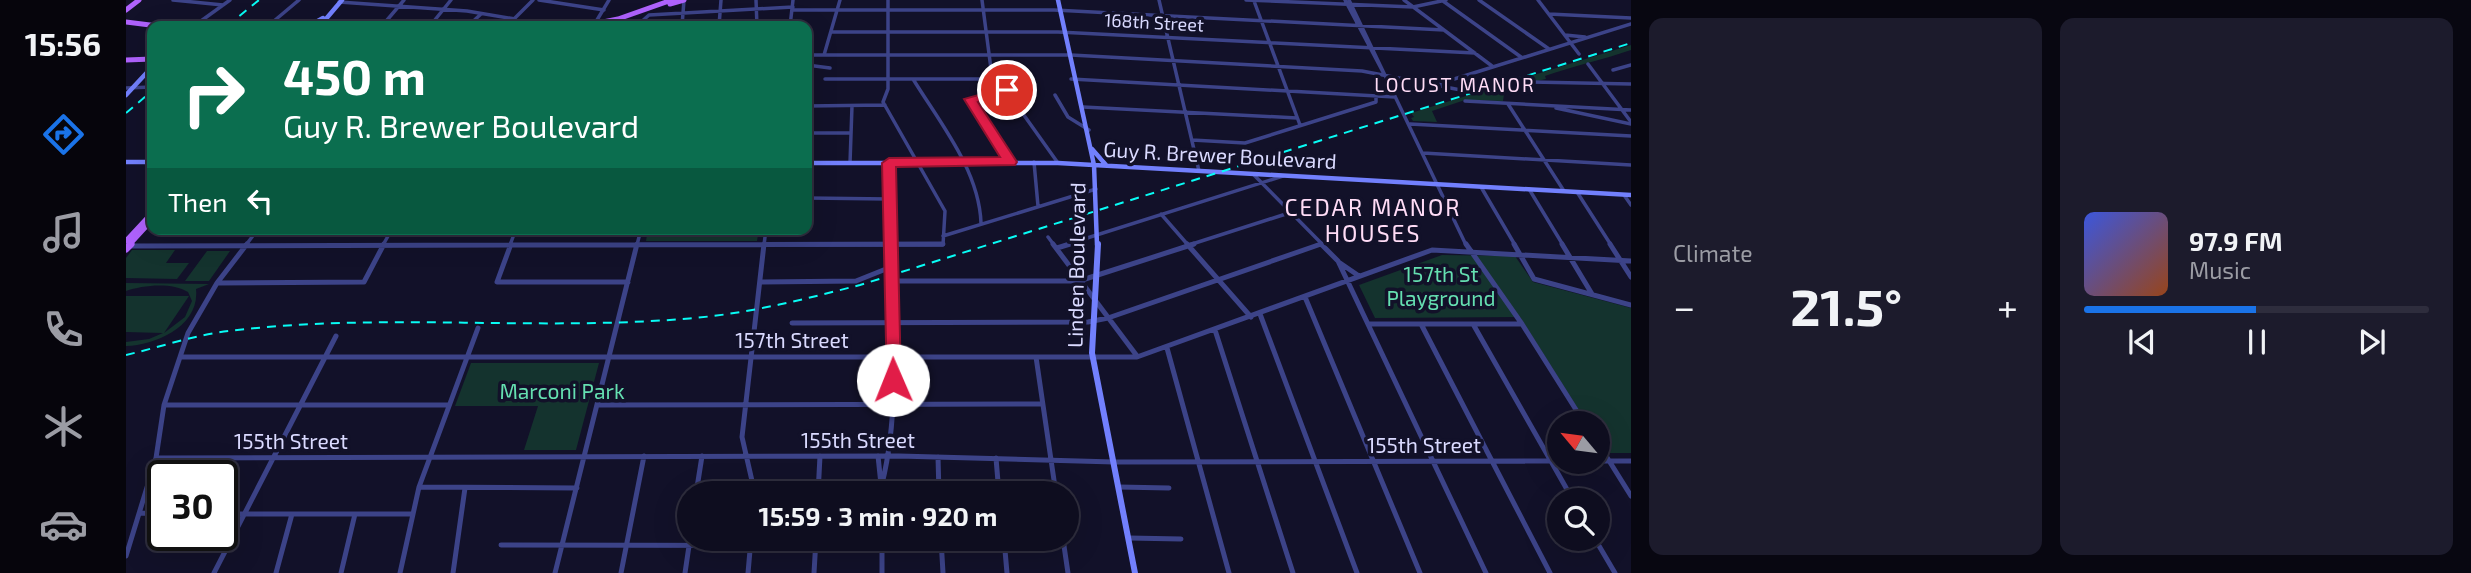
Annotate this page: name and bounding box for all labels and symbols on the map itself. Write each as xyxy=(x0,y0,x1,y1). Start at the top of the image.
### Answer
street label: 168th Street xyxy=(1104,8,1205,36)
pin xyxy=(977,60,1037,120)
district label: LOCUST MANOR xyxy=(1374,73,1536,96)
street label: Guy R. Brewer Boulevard xyxy=(1103,136,1337,173)
street label: Linden Boulevard xyxy=(1062,182,1089,348)
district label: CEDAR MANOR HOUSES xyxy=(1284,193,1462,247)
park label: 157th St Playground xyxy=(1386,261,1496,310)
street label: 157th Street xyxy=(735,327,849,352)
position arrow xyxy=(856,343,930,417)
park label: Marconi Park xyxy=(499,378,625,403)
north arrow xyxy=(1547,411,1610,474)
street label: 155th Street xyxy=(801,427,915,452)
street label: 155th Street xyxy=(234,428,348,453)
street label: 155th Street xyxy=(1367,432,1481,457)
speed limit sign: 30 xyxy=(147,460,238,551)

